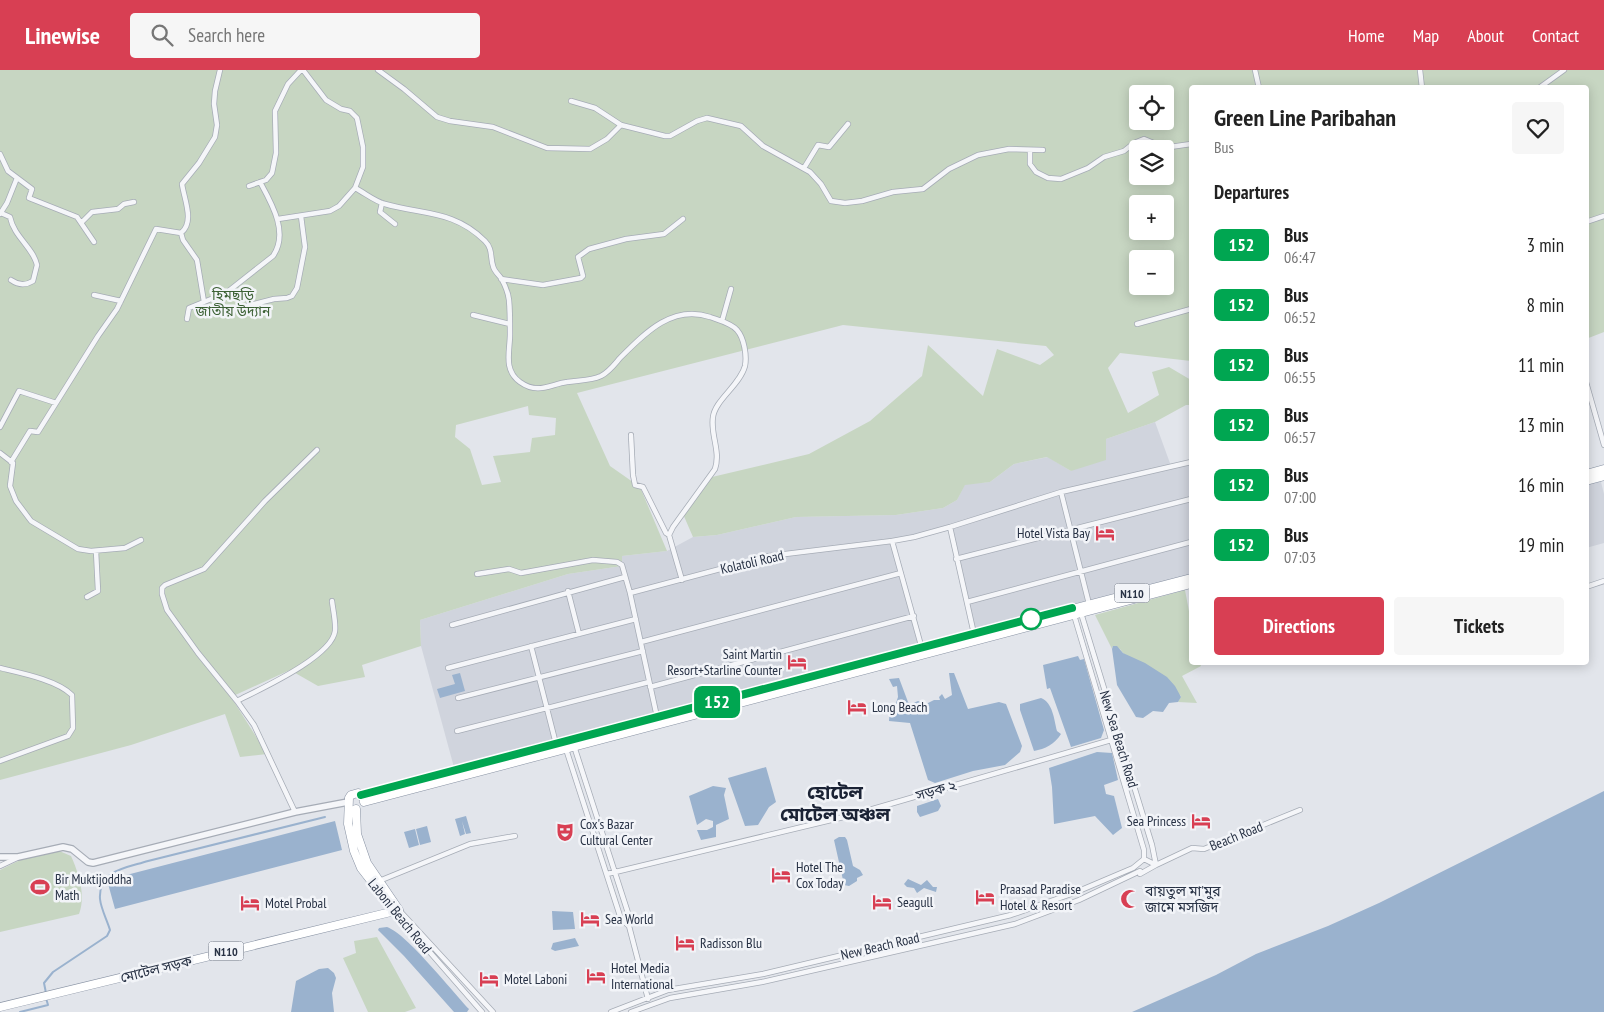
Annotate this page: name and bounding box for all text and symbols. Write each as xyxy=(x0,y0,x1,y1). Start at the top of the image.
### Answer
search box xyxy=(130,13,480,58)
text: Linewise xyxy=(25,20,100,51)
icon: search xyxy=(148,21,176,49)
text: Search here xyxy=(188,23,265,47)
text: Home xyxy=(1348,24,1385,47)
text: Map xyxy=(1413,24,1439,47)
text: About xyxy=(1467,24,1504,47)
text: Contact xyxy=(1532,24,1579,47)
map controls xyxy=(1129,85,1174,295)
button: locate xyxy=(1129,85,1174,130)
text: Green Line Paribahan xyxy=(1214,102,1396,133)
button: heart xyxy=(1512,102,1564,154)
text: Bus xyxy=(1214,137,1234,157)
button: layers xyxy=(1129,140,1174,185)
text: Departures xyxy=(1214,180,1289,204)
button: + xyxy=(1129,195,1174,240)
text: Bus xyxy=(1284,223,1308,247)
text: 152 xyxy=(1229,233,1254,256)
text: 3 min xyxy=(1527,233,1564,257)
text: 06:47 xyxy=(1284,247,1316,267)
button: − xyxy=(1129,250,1174,295)
text: Bus xyxy=(1284,283,1308,307)
park label: হিমছড়ি জাতীয় উদ্যান xyxy=(195,286,271,320)
text: 152 xyxy=(1229,293,1254,316)
text: 8 min xyxy=(1527,293,1564,317)
text: 06:52 xyxy=(1284,307,1316,327)
text: Bus xyxy=(1284,343,1308,367)
text: 152 xyxy=(1229,353,1254,376)
text: 11 min xyxy=(1518,353,1564,377)
text: 06:55 xyxy=(1284,367,1316,387)
text: Bus xyxy=(1284,403,1308,427)
text: 152 xyxy=(1229,413,1254,436)
text: 13 min xyxy=(1518,413,1564,437)
text: 06:57 xyxy=(1284,427,1316,447)
text: Bus xyxy=(1284,463,1308,487)
text: 152 xyxy=(1229,473,1254,496)
text: 16 min xyxy=(1518,473,1564,497)
text: 07:00 xyxy=(1284,487,1316,507)
hotel icon: Hotel Vista Bay xyxy=(1094,522,1116,544)
text: Bus xyxy=(1284,523,1308,547)
place label: Hotel Vista Bay xyxy=(1017,524,1091,542)
text: 152 xyxy=(1229,533,1254,556)
text: 19 min xyxy=(1518,533,1564,557)
street label: Kolatoli Road xyxy=(719,546,785,578)
text: 07:03 xyxy=(1284,547,1316,567)
road number: N110 xyxy=(1114,584,1150,602)
button: Directions xyxy=(1214,597,1384,655)
button: Tickets xyxy=(1394,597,1564,655)
unlabelled marker xyxy=(1020,608,1042,630)
place label: Saint Martin Resort+Starline Counter xyxy=(667,645,782,679)
hotel icon: Saint Martin Resort+Starline Counter xyxy=(786,651,808,673)
line badge: 152 xyxy=(688,686,746,718)
street label: New Sea Beach Road xyxy=(1096,688,1142,790)
text: 152 xyxy=(704,690,730,713)
hotel icon: Long Beach xyxy=(846,696,868,718)
place label: Long Beach xyxy=(872,698,928,716)
street label: সড়ক ২ xyxy=(913,775,959,805)
district label: হোটেল মোটেল অঞ্চল xyxy=(780,780,891,826)
hotel icon: Sea Princess xyxy=(1190,810,1212,832)
place label: Sea Princess xyxy=(1127,812,1186,830)
place label: Cox's Bazar Cultural Center xyxy=(580,815,653,849)
street label: Beach Road xyxy=(1207,817,1265,855)
theatre icon: Cox's Bazar Cultural Center xyxy=(554,821,576,843)
place label: Hotel The Cox Today xyxy=(796,858,844,892)
hotel icon: Hotel The Cox Today xyxy=(770,864,792,886)
place label: Bir Muktijoddha Math xyxy=(55,870,132,904)
street label: Laboni Beach Road xyxy=(364,875,436,957)
sports icon: Bir Muktijoddha Math xyxy=(29,876,51,898)
place label: Praasad Paradise Hotel & Resort xyxy=(1000,880,1081,914)
place label: বায়তুল মা'মুর জামে মসজিদ xyxy=(1144,882,1221,916)
hotel icon: Praasad Paradise Hotel & Resort xyxy=(974,886,996,908)
mosque icon: বায়তুল মা'মুর জামে মসজিদ xyxy=(1119,888,1141,910)
hotel icon: Seagull xyxy=(871,891,893,913)
hotel icon: Motel Probal xyxy=(239,892,261,914)
place label: Seagull xyxy=(897,893,934,911)
place label: Motel Probal xyxy=(265,894,327,912)
hotel icon: Sea World xyxy=(579,908,601,930)
place label: Sea World xyxy=(605,910,653,928)
street label: New Beach Road xyxy=(839,928,921,964)
hotel icon: Radisson Blu xyxy=(674,932,696,954)
place label: Radisson Blu xyxy=(700,934,762,952)
road number: N110 xyxy=(208,941,244,960)
street label: মোটেল সড়ক xyxy=(118,951,194,987)
place label: Hotel Media International xyxy=(611,959,674,993)
hotel icon: Hotel Media International xyxy=(585,965,607,987)
hotel icon: Motel Laboni xyxy=(478,968,500,990)
place label: Motel Laboni xyxy=(504,970,567,988)

